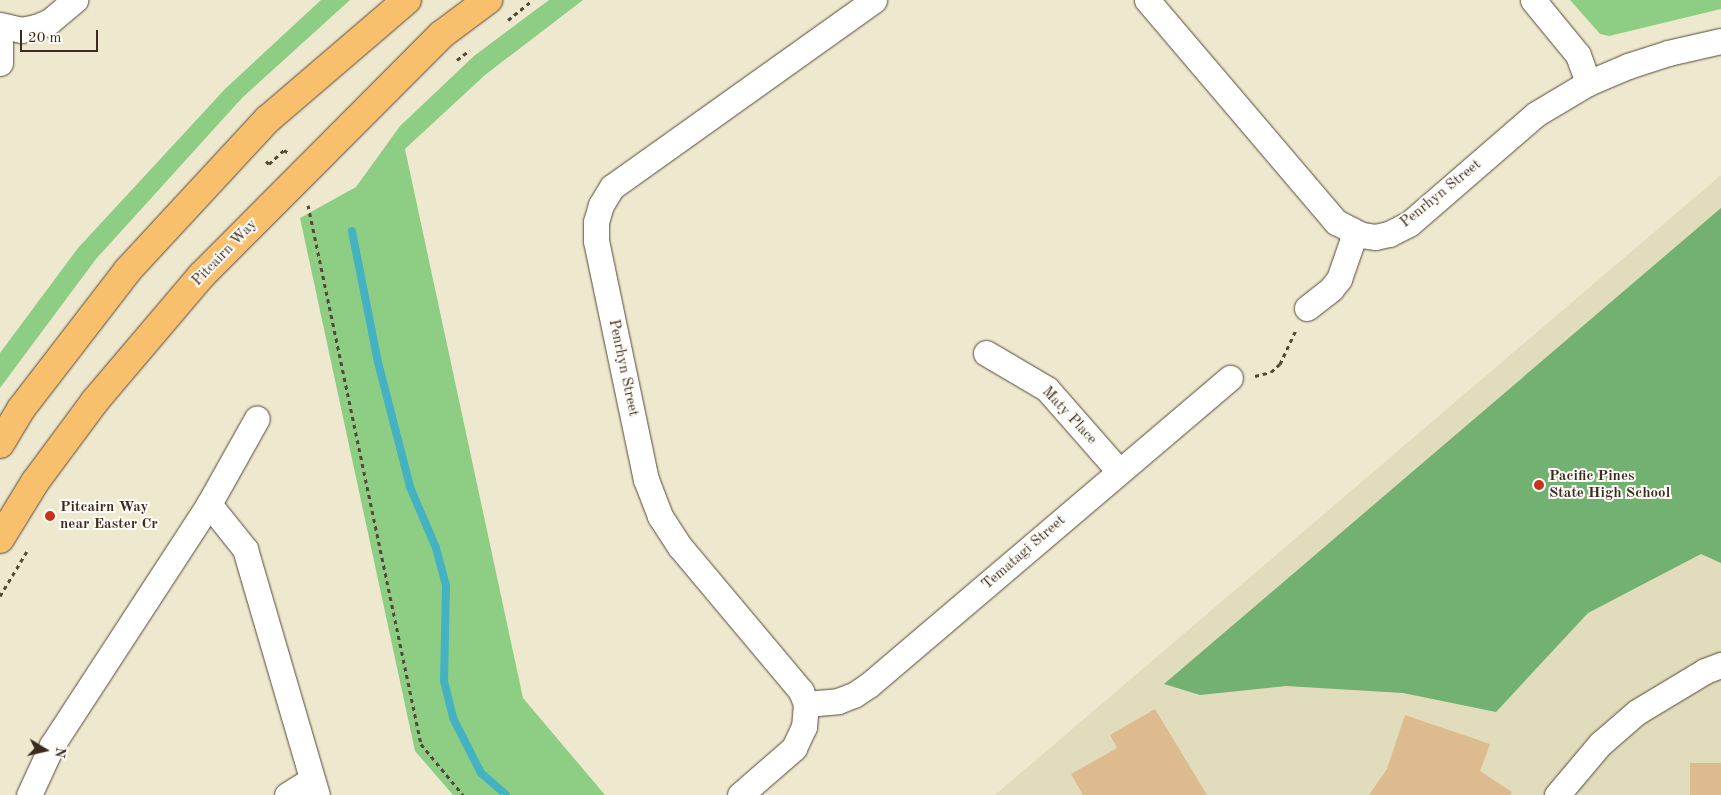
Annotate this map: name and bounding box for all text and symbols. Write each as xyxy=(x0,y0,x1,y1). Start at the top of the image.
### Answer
scale bar xyxy=(22,20,100,52)
text: 20 m xyxy=(28,31,62,46)
street label: Penrhyn Street xyxy=(1397,156,1485,232)
street label: Pitcairn Way xyxy=(189,216,261,290)
street label: Penrhyn Street xyxy=(604,318,642,418)
street label: Maty Place xyxy=(1038,383,1100,449)
place label: Pacific Pines State High School xyxy=(1549,467,1670,502)
marker: Pacific Pines State High School xyxy=(1533,479,1545,491)
place label: Pitcairn Way near Easter Cr xyxy=(60,498,158,533)
marker: Pitcairn Way near Easter Cr xyxy=(44,510,56,522)
street label: Tematagi Street xyxy=(979,512,1069,594)
north arrow xyxy=(20,725,70,775)
text: N xyxy=(52,746,68,759)

